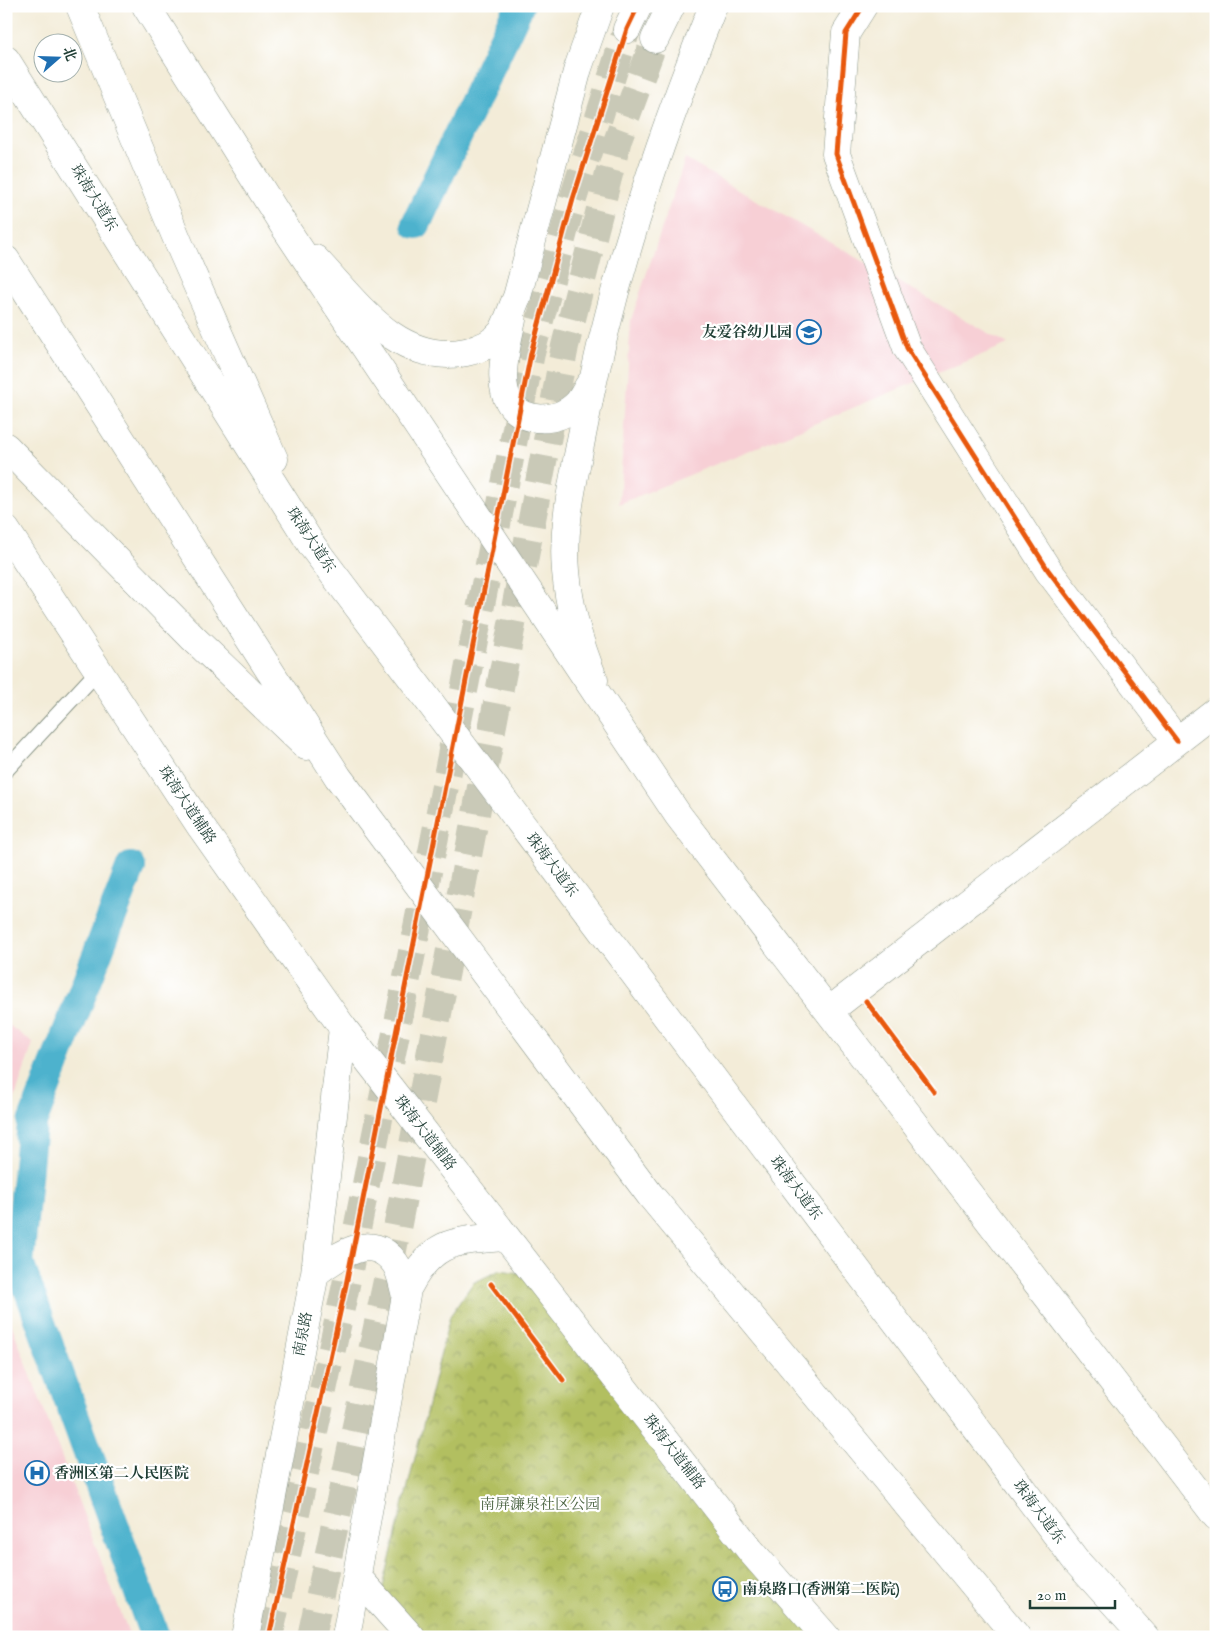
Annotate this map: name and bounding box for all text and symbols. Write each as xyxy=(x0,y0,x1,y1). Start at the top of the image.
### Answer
north arrow xyxy=(32,32,82,82)
text: 北 xyxy=(58,44,80,64)
street label: 珠海大道东 xyxy=(66,161,122,235)
school or university icon: 友爱谷幼儿园 xyxy=(796,319,822,345)
place label: 友爱谷幼儿园 xyxy=(702,323,792,342)
street label: 珠海大道东 xyxy=(282,504,340,576)
street label: 珠海大道辅路 xyxy=(154,762,220,848)
street label: 珠海大道东 xyxy=(522,829,582,901)
street label: 珠海大道辅路 xyxy=(390,1092,460,1174)
street label: 珠海大道东 xyxy=(766,1152,826,1224)
street label: 南泉路 xyxy=(289,1310,317,1358)
street label: 珠海大道辅路 xyxy=(639,1411,709,1493)
hospital icon: 香洲区第二人民医院 xyxy=(24,1460,50,1486)
place label: 香洲区第二人民医院 xyxy=(54,1464,189,1483)
street label: 珠海大道东 xyxy=(1009,1476,1069,1548)
park label: 南屏濂泉社区公园 xyxy=(480,1495,600,1514)
bus stop icon: 南泉路口(香洲第二医院) xyxy=(712,1576,738,1602)
scale bar xyxy=(1030,1578,1114,1610)
place label: 南泉路口(香洲第二医院) xyxy=(742,1580,900,1599)
text: 20 m xyxy=(1037,1586,1067,1605)

